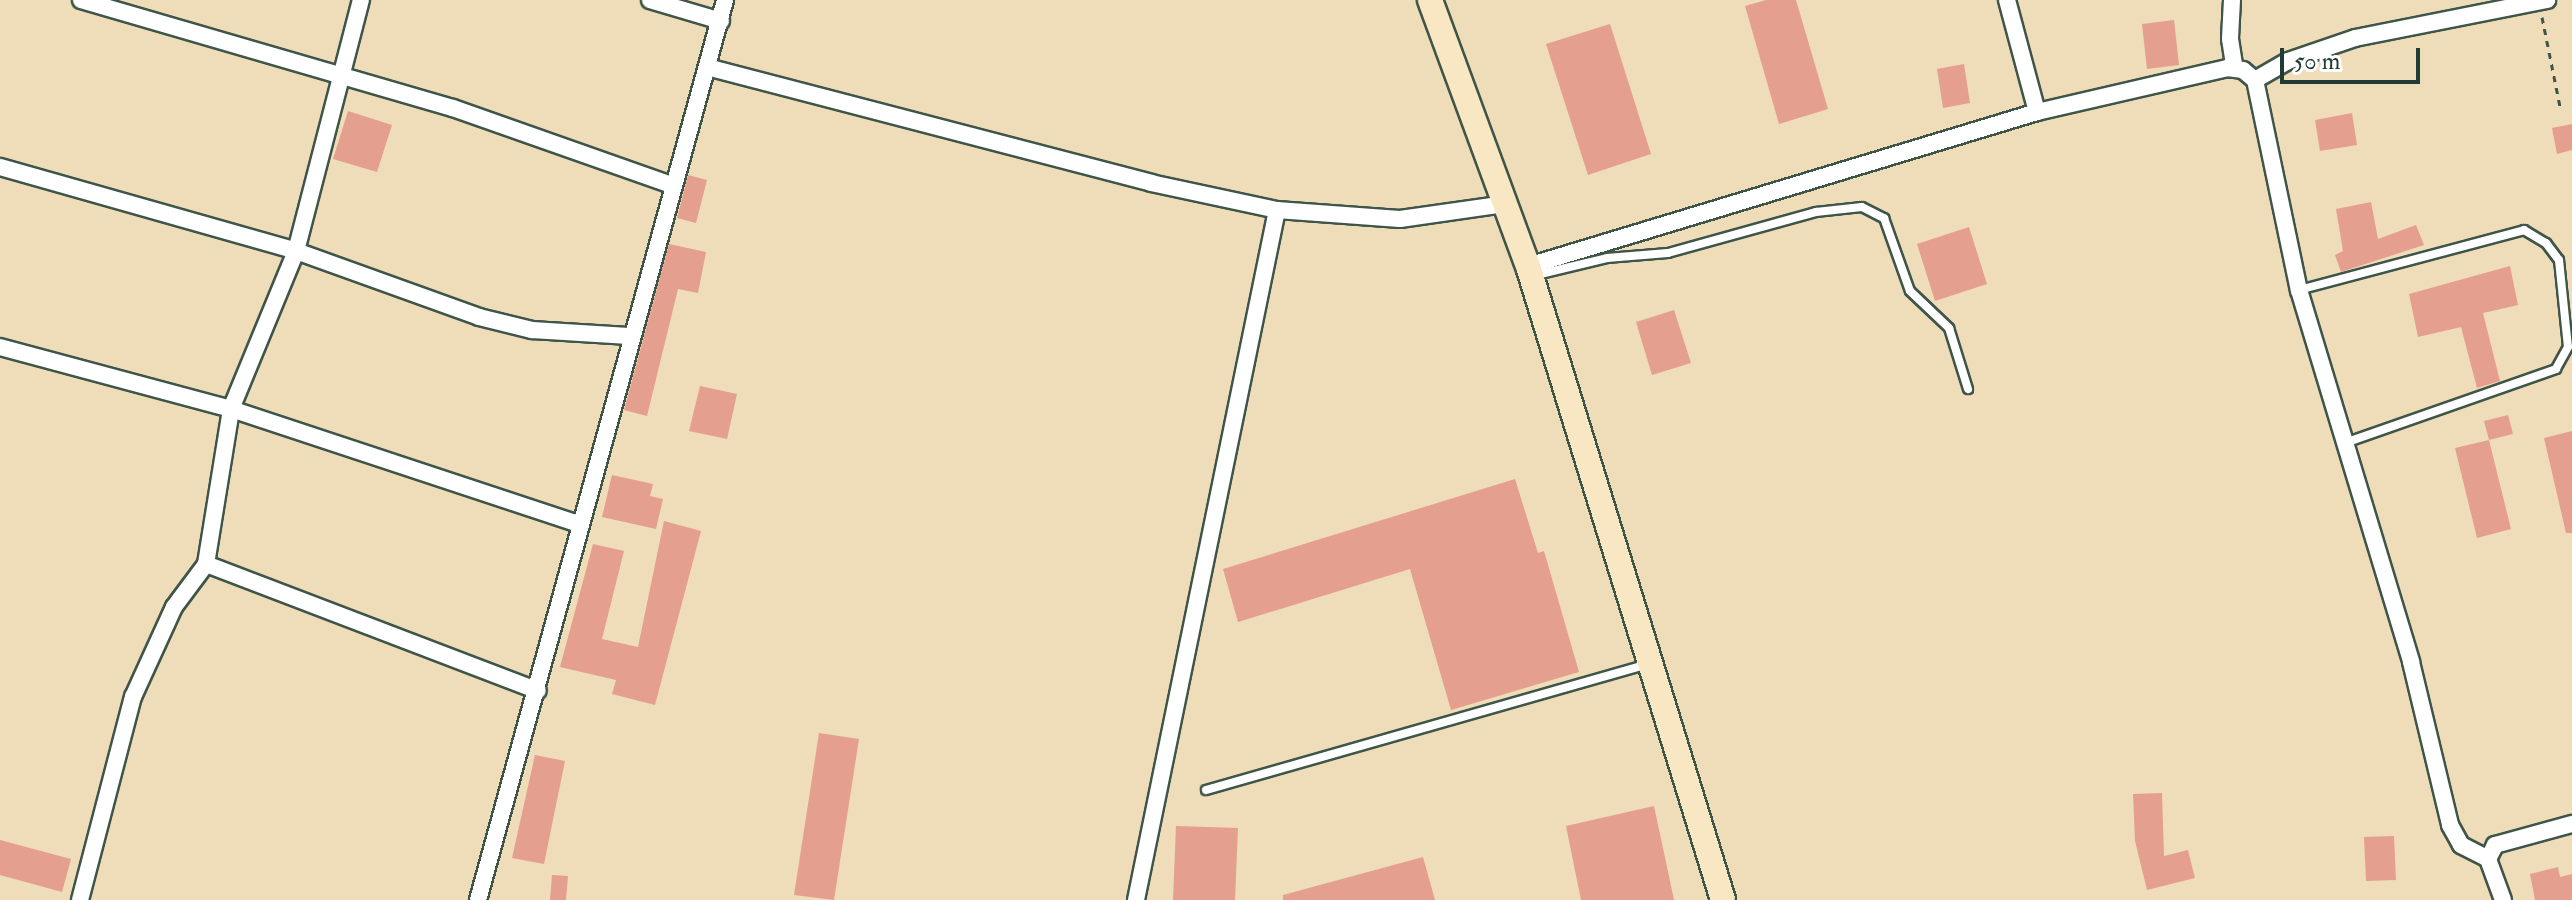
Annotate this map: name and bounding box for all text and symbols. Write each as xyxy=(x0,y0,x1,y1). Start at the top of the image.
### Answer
scale bar xyxy=(2284,32,2424,82)
text: 50 m xyxy=(2294,46,2340,77)

